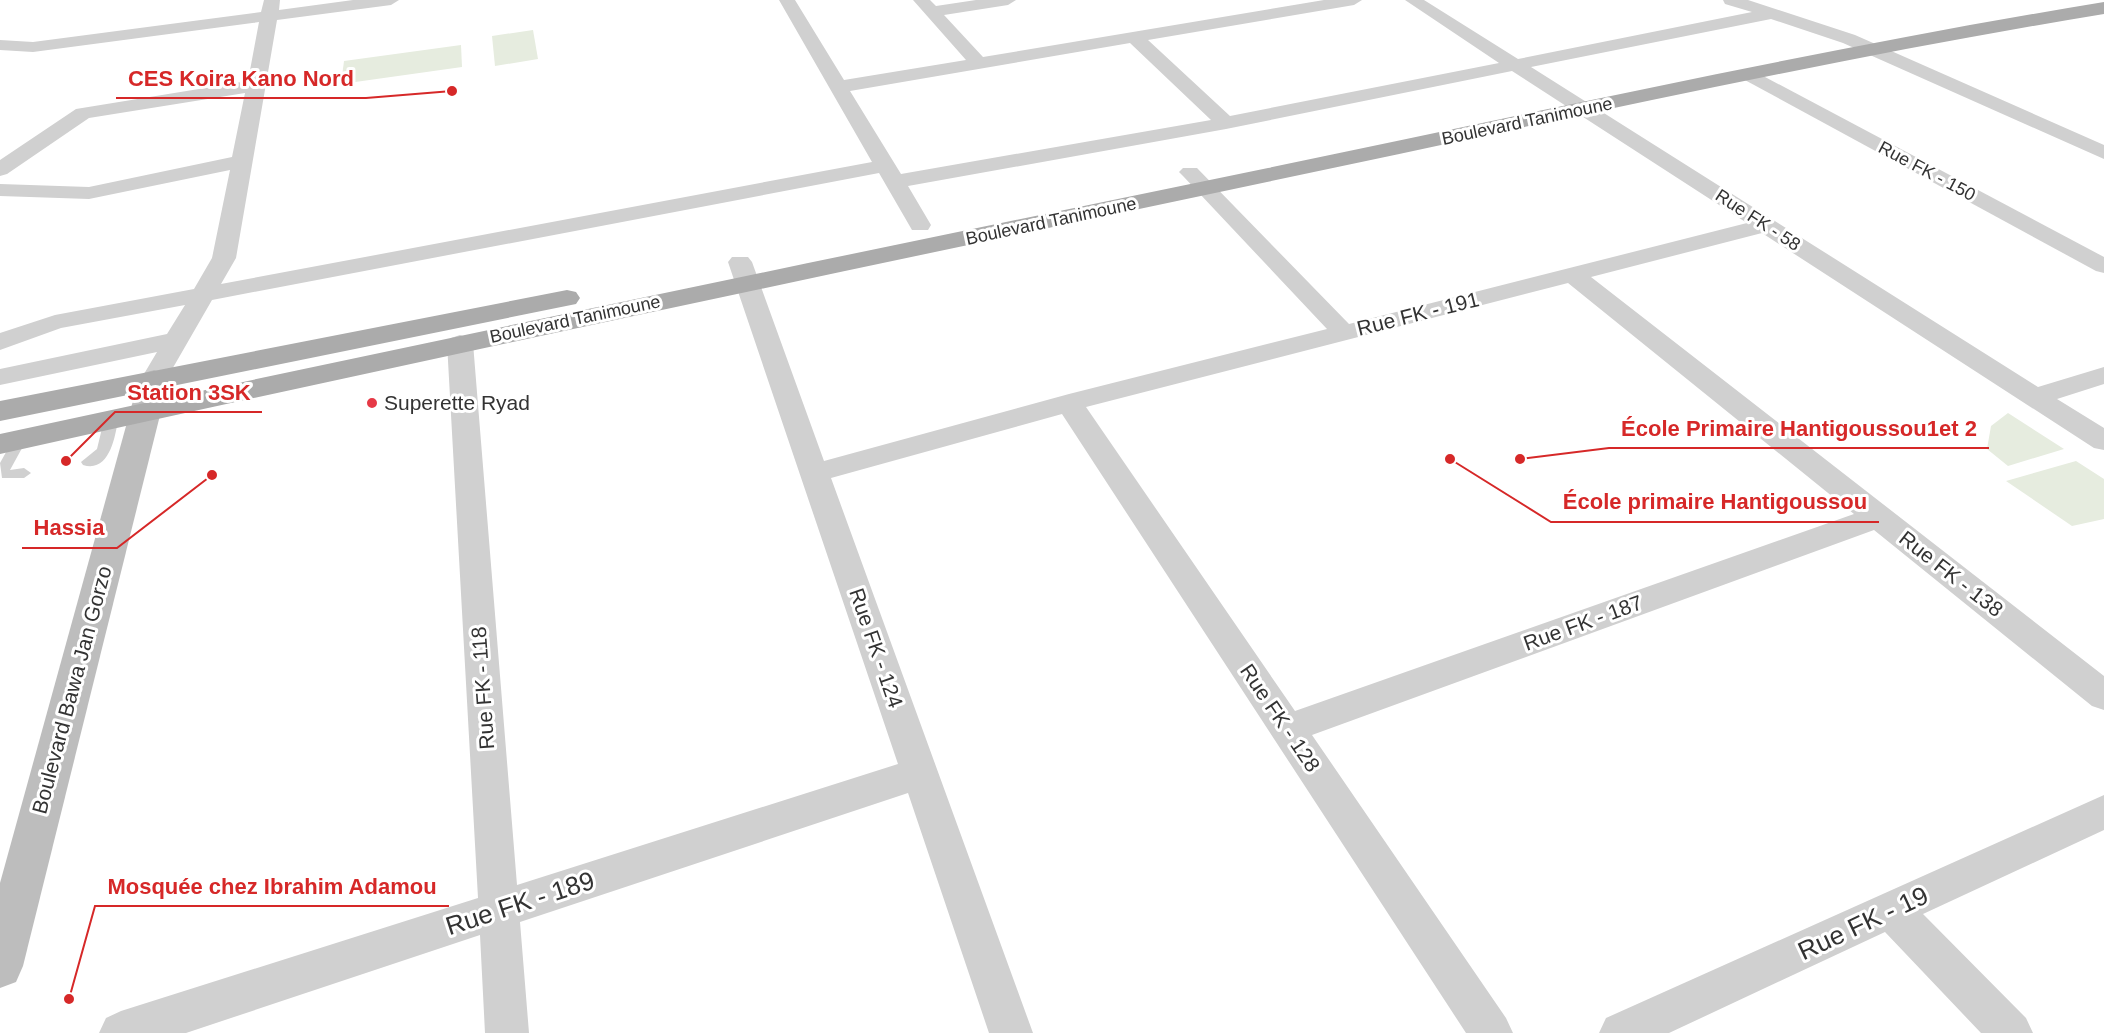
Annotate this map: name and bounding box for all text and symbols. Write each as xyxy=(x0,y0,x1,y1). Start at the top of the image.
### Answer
callout: CES Koira Kano Nord xyxy=(116,58,366,98)
text: CES Koira Kano Nord xyxy=(128,66,354,91)
street label: Boulevard Tanimoune xyxy=(1440,93,1614,149)
street label: Rue FK - 150 xyxy=(1875,137,1979,205)
street label: Rue FK - 58 xyxy=(1712,185,1804,255)
street label: Boulevard Tanimoune xyxy=(964,193,1138,249)
street label: Rue FK - 191 xyxy=(1354,287,1481,340)
street label: Boulevard Tanimoune xyxy=(488,291,662,347)
callout: Station 3SK xyxy=(115,372,262,412)
text: Station 3SK xyxy=(127,380,251,405)
place label: Superette Ryad xyxy=(384,391,530,414)
marker: Superette Ryad xyxy=(365,396,379,410)
callout: École Primaire Hantigoussou1et 2 xyxy=(1609,408,1989,448)
text: École Primaire Hantigoussou1et 2 xyxy=(1621,416,1977,441)
callout: École primaire Hantigoussou xyxy=(1551,482,1879,522)
text: École primaire Hantigoussou xyxy=(1563,489,1867,514)
callout: Hassia xyxy=(22,508,117,548)
text: Hassia xyxy=(34,515,105,540)
street label: Rue FK - 138 xyxy=(1895,526,2008,621)
street label: Boulevard Bawa Jan Gorzo xyxy=(27,563,116,816)
street label: Rue FK - 124 xyxy=(845,585,908,711)
street label: Rue FK - 187 xyxy=(1520,590,1645,655)
street label: Rue FK - 118 xyxy=(467,626,498,750)
street label: Rue FK - 128 xyxy=(1236,660,1325,776)
street label: Rue FK - 189 xyxy=(442,865,598,941)
callout: Mosquée chez Ibrahim Adamou xyxy=(95,866,449,906)
text: Mosquée chez Ibrahim Adamou xyxy=(107,874,437,899)
street label: Rue FK - 19 xyxy=(1793,880,1933,966)

